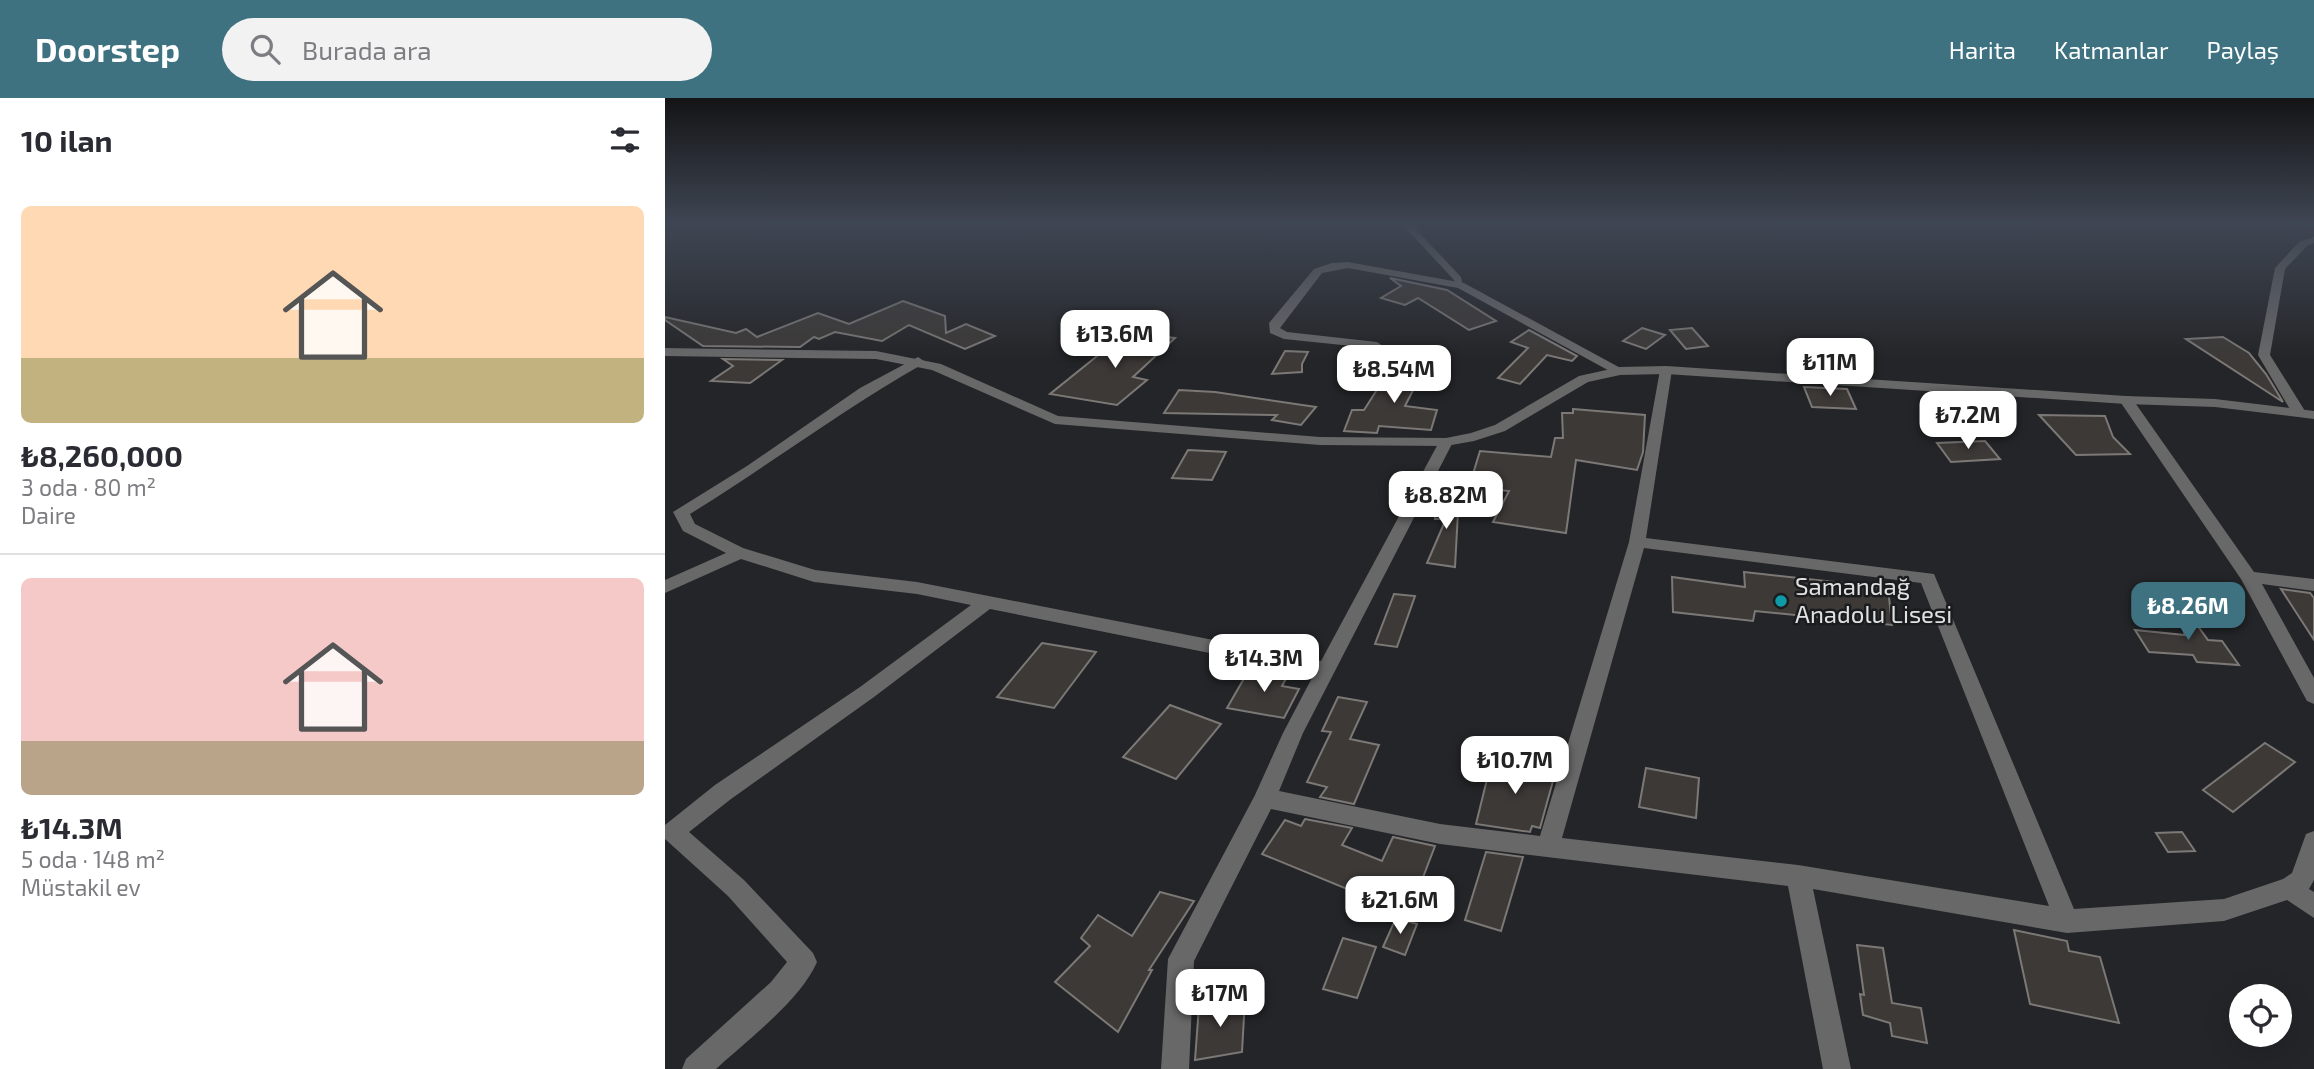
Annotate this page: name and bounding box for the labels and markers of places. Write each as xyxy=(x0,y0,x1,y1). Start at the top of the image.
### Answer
pin: ₺13.6M xyxy=(1058,310,1172,370)
pin: ₺11M xyxy=(1789,338,1871,398)
pin: ₺8.54M xyxy=(1337,345,1451,405)
pin: ₺7.2M xyxy=(1919,392,2017,451)
pin: ₺8.82M xyxy=(1389,472,1503,531)
place label: Samandağ Anadolu Lisesi xyxy=(1795,571,1952,628)
pin: ₺8.26M xyxy=(2131,582,2245,642)
marker: Samandağ Anadolu Lisesi xyxy=(1773,593,1789,609)
pin: ₺14.3M xyxy=(1207,634,1321,694)
pin: ₺10.7M xyxy=(1458,736,1572,796)
pin: ₺21.6M xyxy=(1343,876,1457,936)
pin: ₺17M xyxy=(1179,970,1261,1029)

